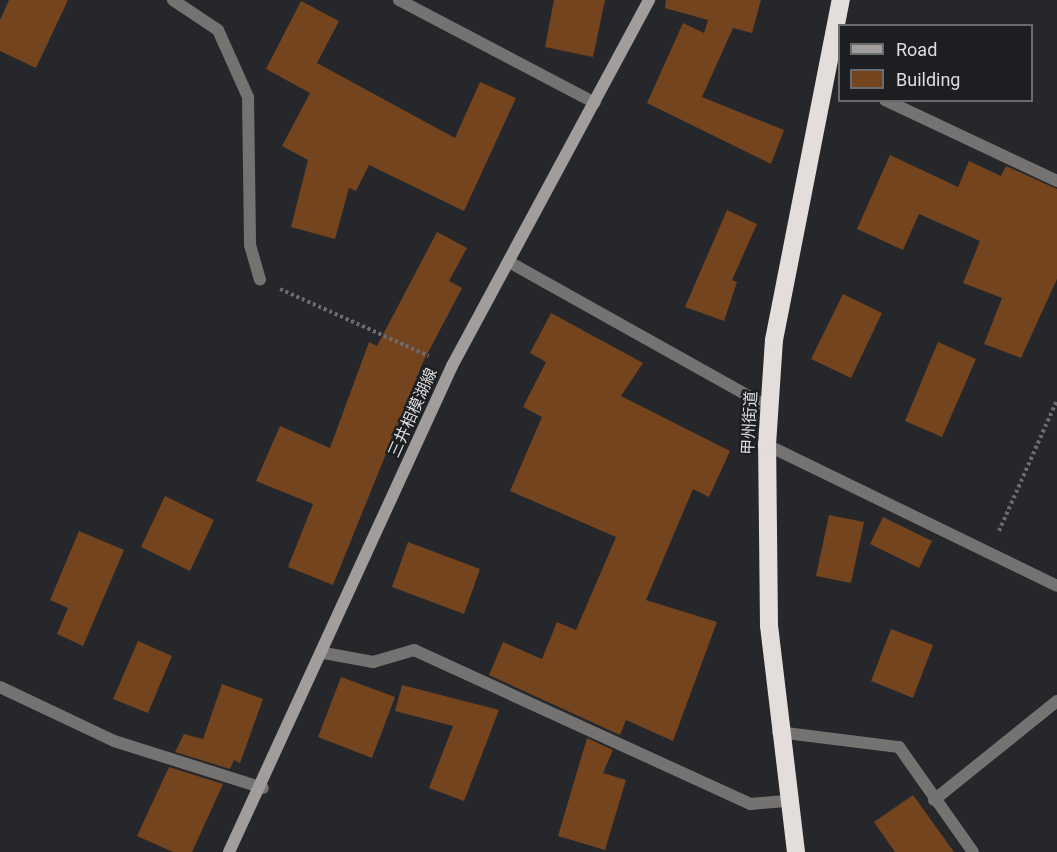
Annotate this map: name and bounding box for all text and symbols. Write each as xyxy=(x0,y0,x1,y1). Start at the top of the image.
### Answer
legend xyxy=(838,24,1033,102)
text: Road xyxy=(896,39,937,60)
text: Building xyxy=(896,69,960,90)
street label: 三井相模湖線 xyxy=(385,365,441,461)
street label: 甲州街道 xyxy=(739,391,761,455)

